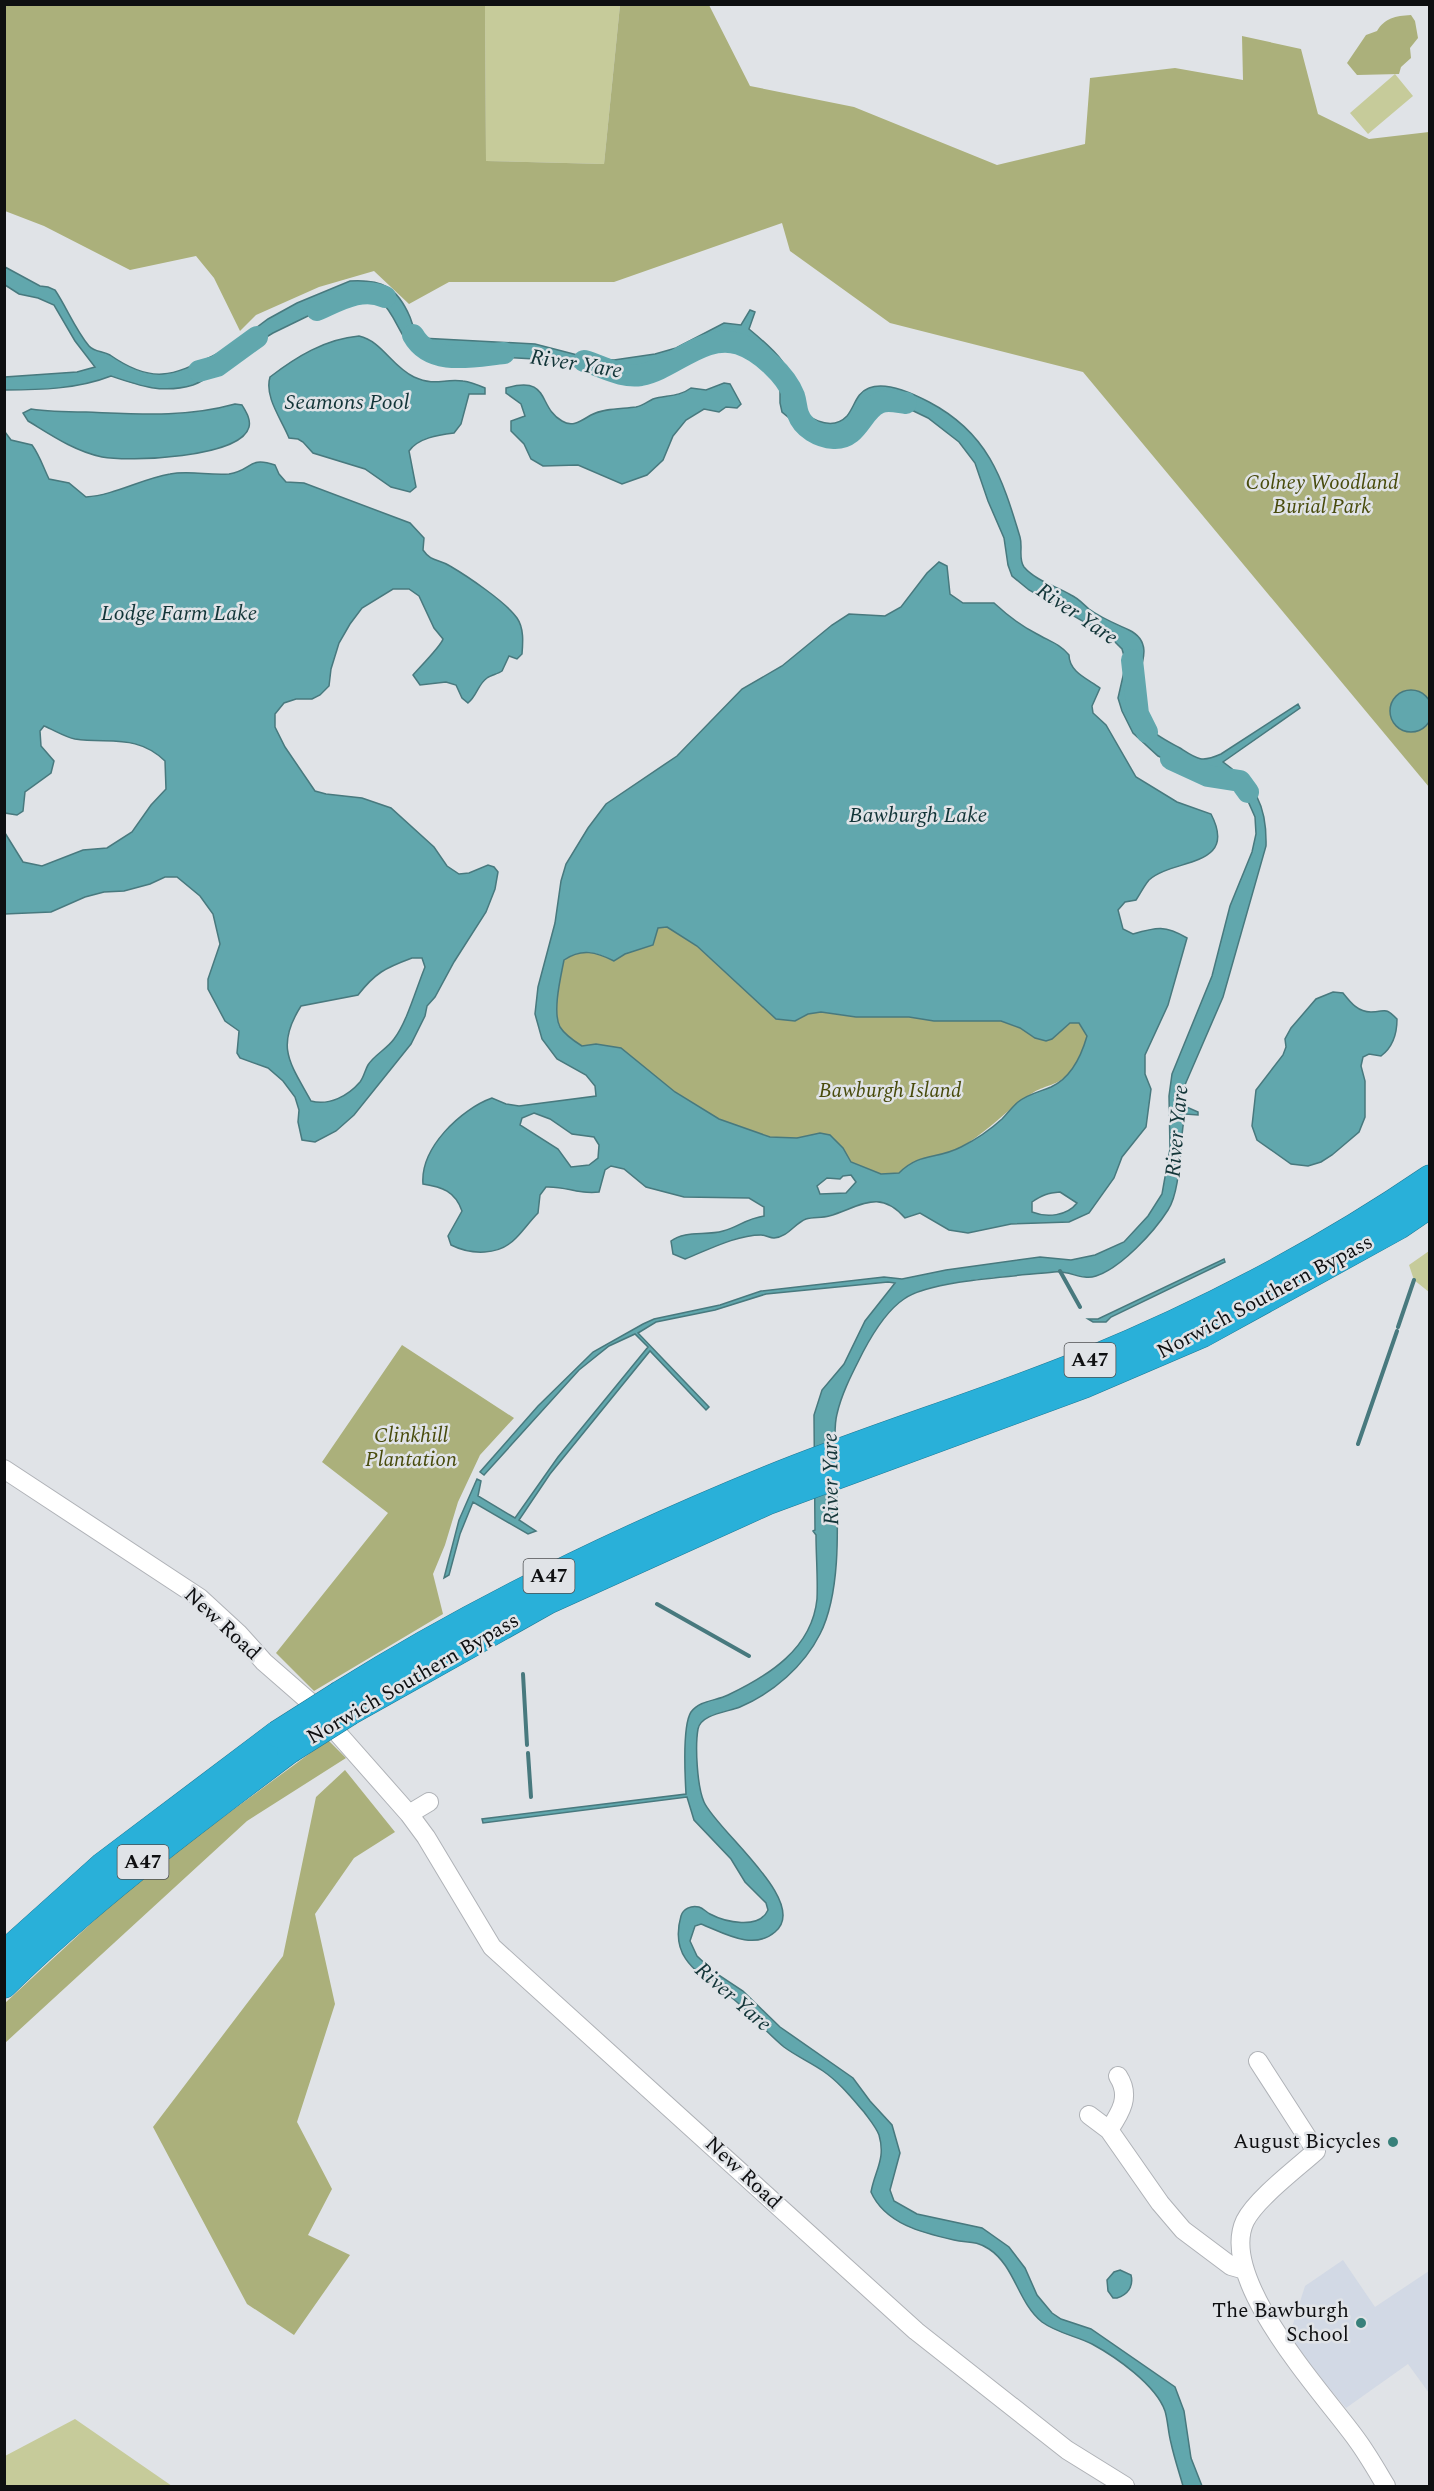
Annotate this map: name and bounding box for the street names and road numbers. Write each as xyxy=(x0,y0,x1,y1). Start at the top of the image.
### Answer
street label: Norwich Southern Bypass xyxy=(1151,1226,1379,1368)
road number: A47 xyxy=(1064,1343,1116,1377)
road number: A47 xyxy=(524,1559,574,1593)
street label: New Road xyxy=(176,1580,268,1668)
street label: Norwich Southern Bypass xyxy=(301,1605,525,1753)
road number: A47 xyxy=(118,1845,168,1879)
street label: New Road xyxy=(697,2129,789,2217)

